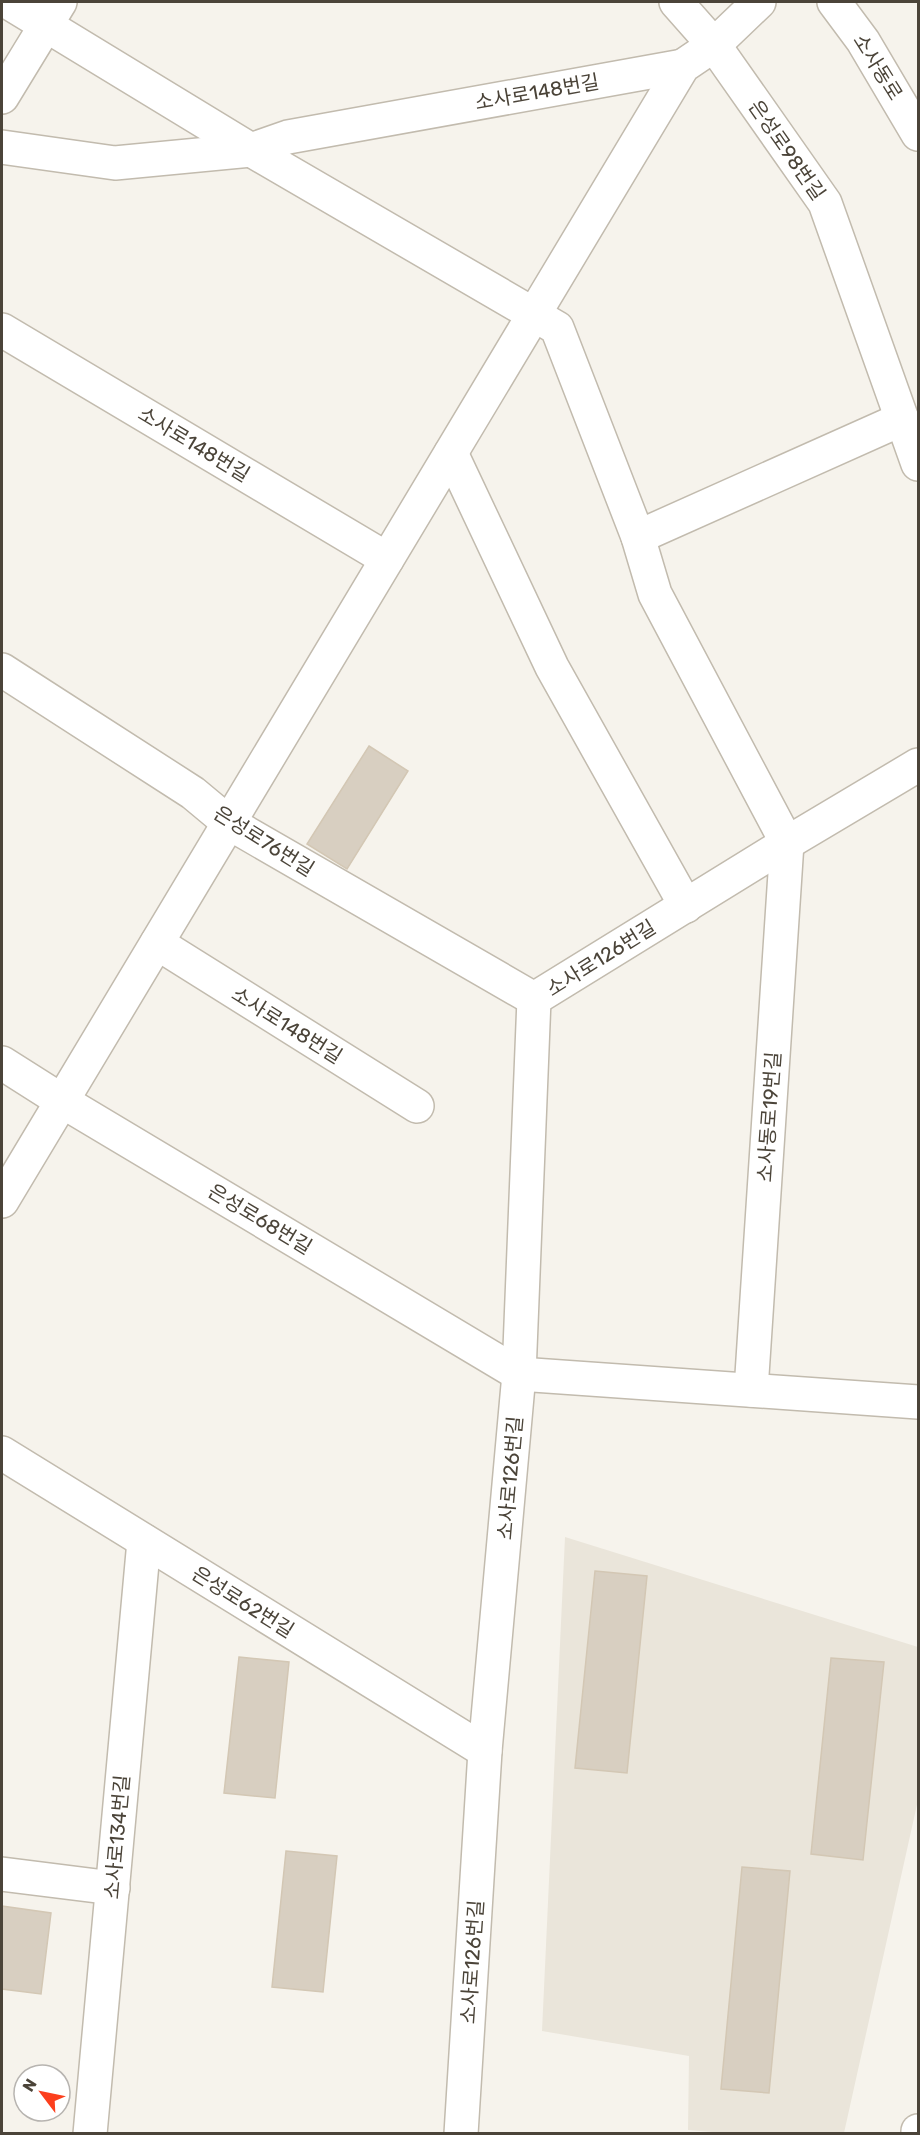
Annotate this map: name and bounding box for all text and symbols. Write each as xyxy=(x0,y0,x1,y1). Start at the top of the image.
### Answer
street label: 소사동로 xyxy=(848,29,908,105)
street label: 소사로148번길 xyxy=(473,69,601,115)
street label: 은성로98번길 xyxy=(744,95,830,205)
street label: 소사로148번길 xyxy=(134,401,254,487)
street label: 은성로76번길 xyxy=(209,801,319,881)
street label: 소사로126번길 xyxy=(542,915,660,1001)
street label: 소사로148번길 xyxy=(227,982,347,1068)
street label: 소사동로19번길 xyxy=(752,1051,786,1183)
street label: 은성로68번길 xyxy=(204,1179,316,1259)
street label: 소사로126번길 xyxy=(493,1415,527,1541)
street label: 은성로62번길 xyxy=(188,1561,298,1643)
street label: 소사로134번길 xyxy=(100,1774,134,1900)
street label: 소사로126번길 xyxy=(456,1899,488,2025)
north arrow xyxy=(12,2063,72,2123)
text: N xyxy=(19,2075,41,2095)

